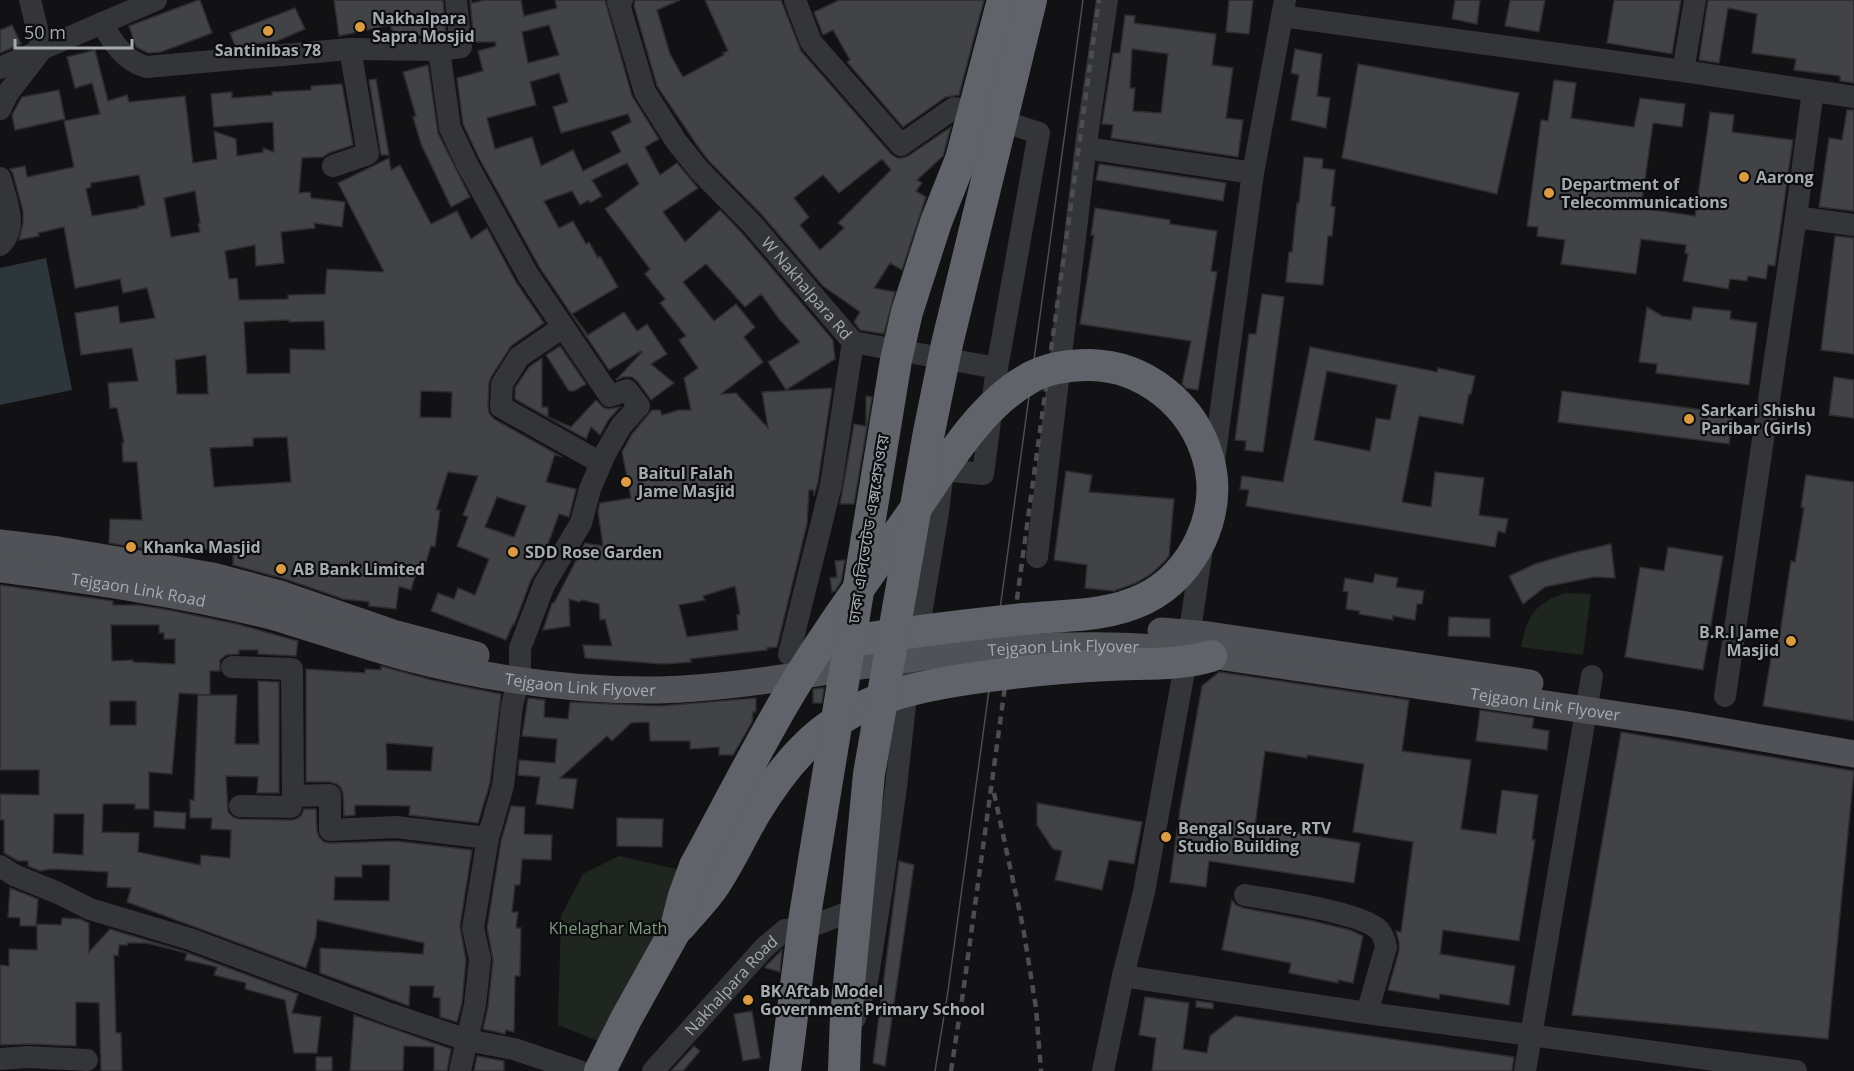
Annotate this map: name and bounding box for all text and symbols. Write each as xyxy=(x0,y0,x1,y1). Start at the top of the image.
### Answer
place label: Nakhalpara Sapra Mosjid xyxy=(372,7,475,47)
scale bar xyxy=(15,12,132,50)
text: 50 m xyxy=(24,20,66,44)
marker: Nakhalpara Sapra Mosjid xyxy=(353,20,367,34)
marker: Santinibas 78 xyxy=(261,24,275,38)
place label: Santinibas 78 xyxy=(215,39,321,61)
place label: Aarong xyxy=(1756,166,1813,188)
marker: Aarong xyxy=(1737,170,1751,184)
place label: Department of Telecommunications xyxy=(1561,173,1728,213)
marker: Department of Telecommunications xyxy=(1542,186,1556,200)
street label: W Nakhalpara Rd xyxy=(757,232,857,344)
place label: Sarkari Shishu Paribar (Girls) xyxy=(1701,399,1816,439)
marker: Sarkari Shishu Paribar (Girls) xyxy=(1682,412,1696,426)
street label: ঢাকা এলিভেটেড এক্সপ্রেসওয়ে xyxy=(842,432,894,626)
place label: Baitul Falah Jame Masjid xyxy=(636,462,735,502)
marker: Baitul Falah Jame Masjid xyxy=(619,475,633,489)
place label: Khanka Masjid xyxy=(143,536,261,558)
marker: Khanka Masjid xyxy=(124,540,138,554)
place label: SDD Rose Garden xyxy=(525,541,662,563)
marker: SDD Rose Garden xyxy=(506,545,520,559)
place label: AB Bank Limited xyxy=(293,558,425,580)
marker: AB Bank Limited xyxy=(274,562,288,576)
street label: Tejgaon Link Road xyxy=(70,568,208,612)
place label: B.R.I Jame Masjid xyxy=(1699,621,1779,661)
marker: B.R.I Jame Masjid xyxy=(1784,634,1798,648)
street label: Tejgaon Link Flyover xyxy=(987,635,1140,661)
street label: Tejgaon Link Flyover xyxy=(503,668,656,701)
street label: Tejgaon Link Flyover xyxy=(1469,682,1622,726)
place label: Bengal Square, RTV Studio Building xyxy=(1178,817,1332,857)
marker: Bengal Square, RTV Studio Building xyxy=(1159,830,1173,844)
park label: Khelaghar Math xyxy=(549,917,667,939)
street label: Nakhalpara Road xyxy=(679,930,782,1040)
place label: BK Aftab Model Government Primary School xyxy=(760,980,985,1020)
marker: BK Aftab Model Government Primary School xyxy=(741,993,755,1007)

